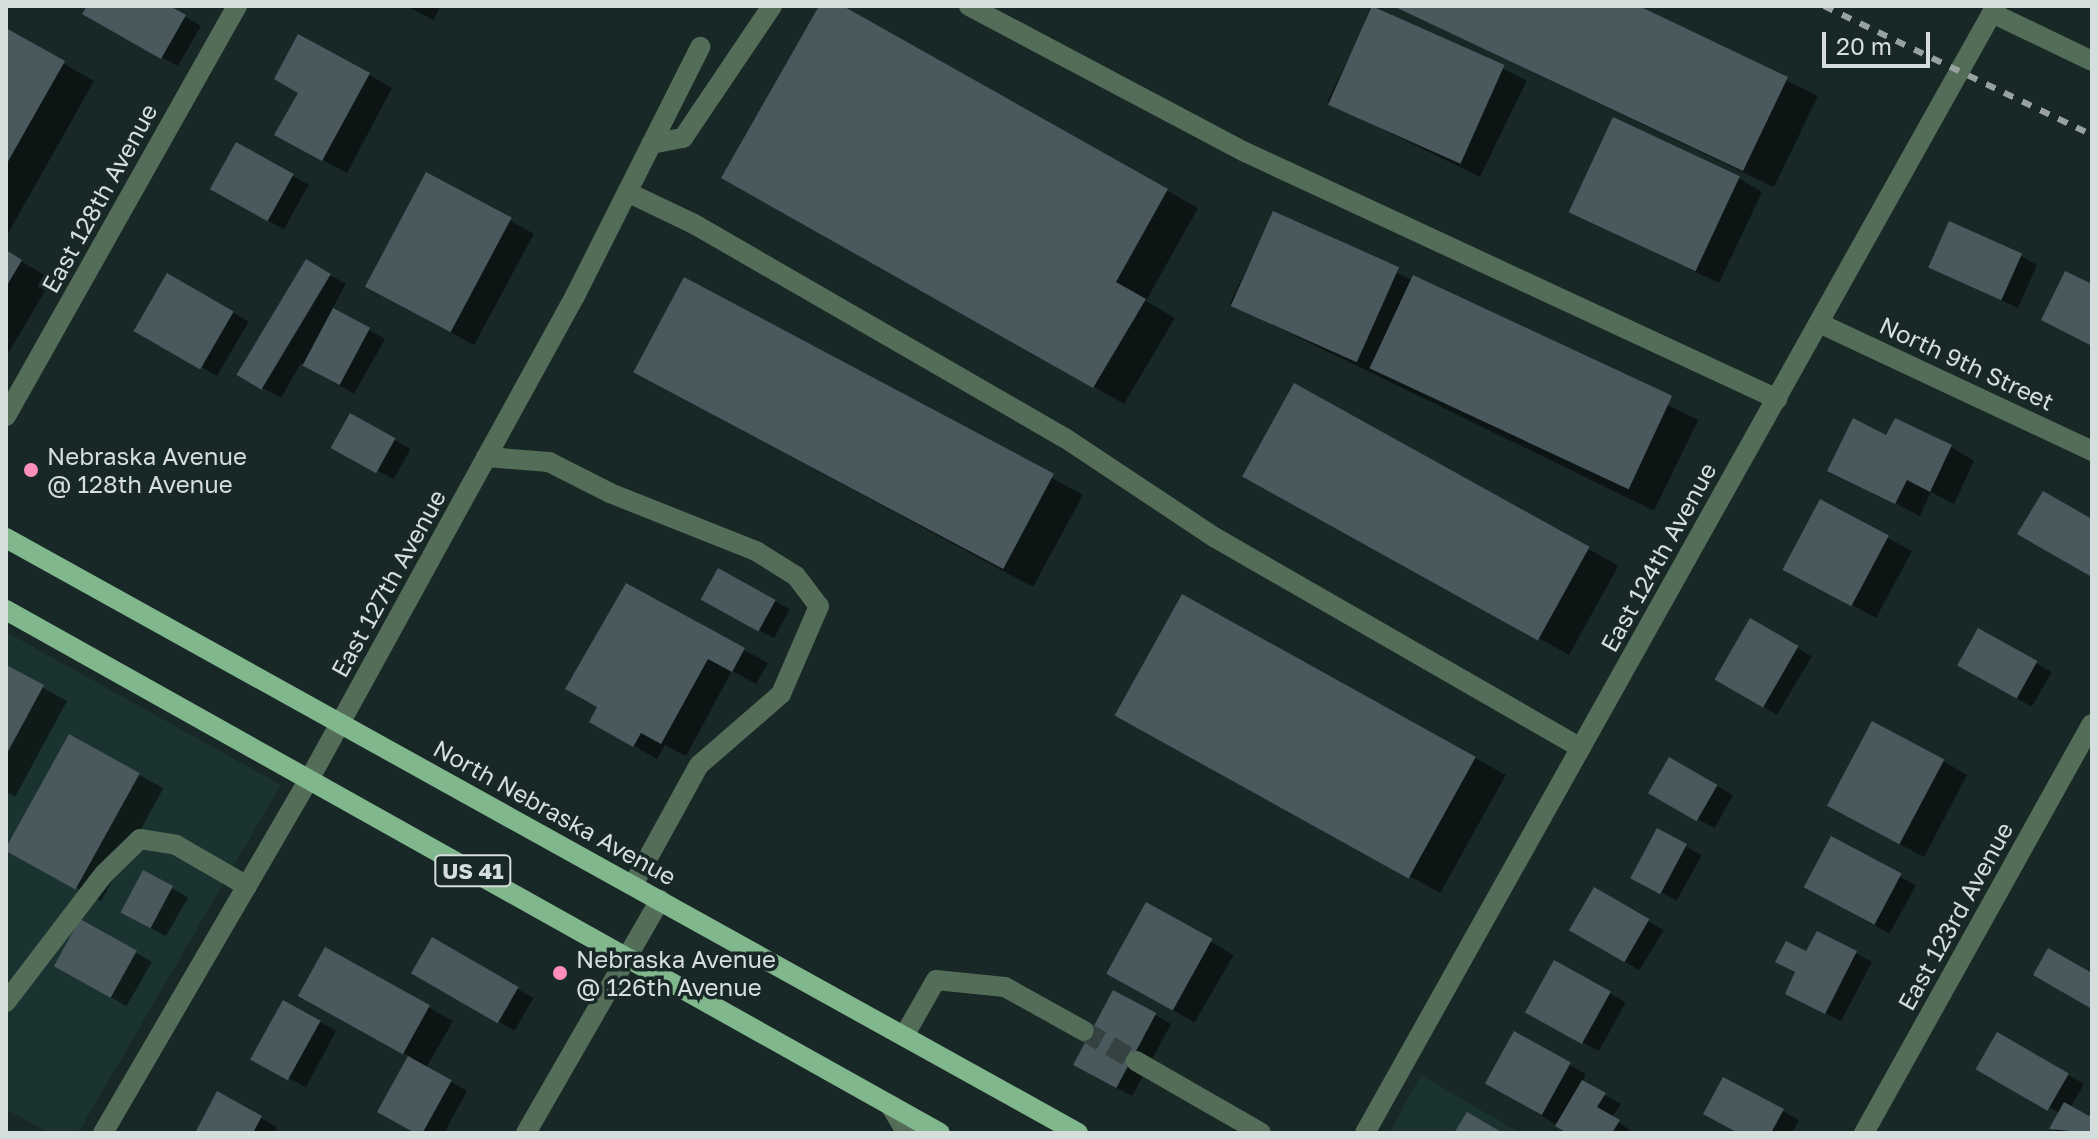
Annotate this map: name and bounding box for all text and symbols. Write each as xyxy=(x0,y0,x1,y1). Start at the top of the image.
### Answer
scale bar xyxy=(1826,16,1934,66)
text: 20 m xyxy=(1836,31,1892,60)
street label: East 128th Avenue xyxy=(35,99,163,297)
street label: North 9th Street xyxy=(1875,310,2059,416)
place label: Nebraska Avenue @ 128th Avenue xyxy=(47,442,247,498)
street label: East 124th Avenue xyxy=(1594,458,1722,656)
marker: Nebraska Avenue @ 128th Avenue xyxy=(22,461,40,479)
street label: East 127th Avenue xyxy=(325,484,451,682)
street label: North Nebraska Avenue xyxy=(429,733,681,891)
street label: East 123rd Avenue xyxy=(1891,817,2019,1015)
road number: US 41 xyxy=(433,853,513,889)
place label: Nebraska Avenue @ 126th Avenue xyxy=(576,945,776,1001)
marker: Nebraska Avenue @ 126th Avenue xyxy=(551,964,569,982)

